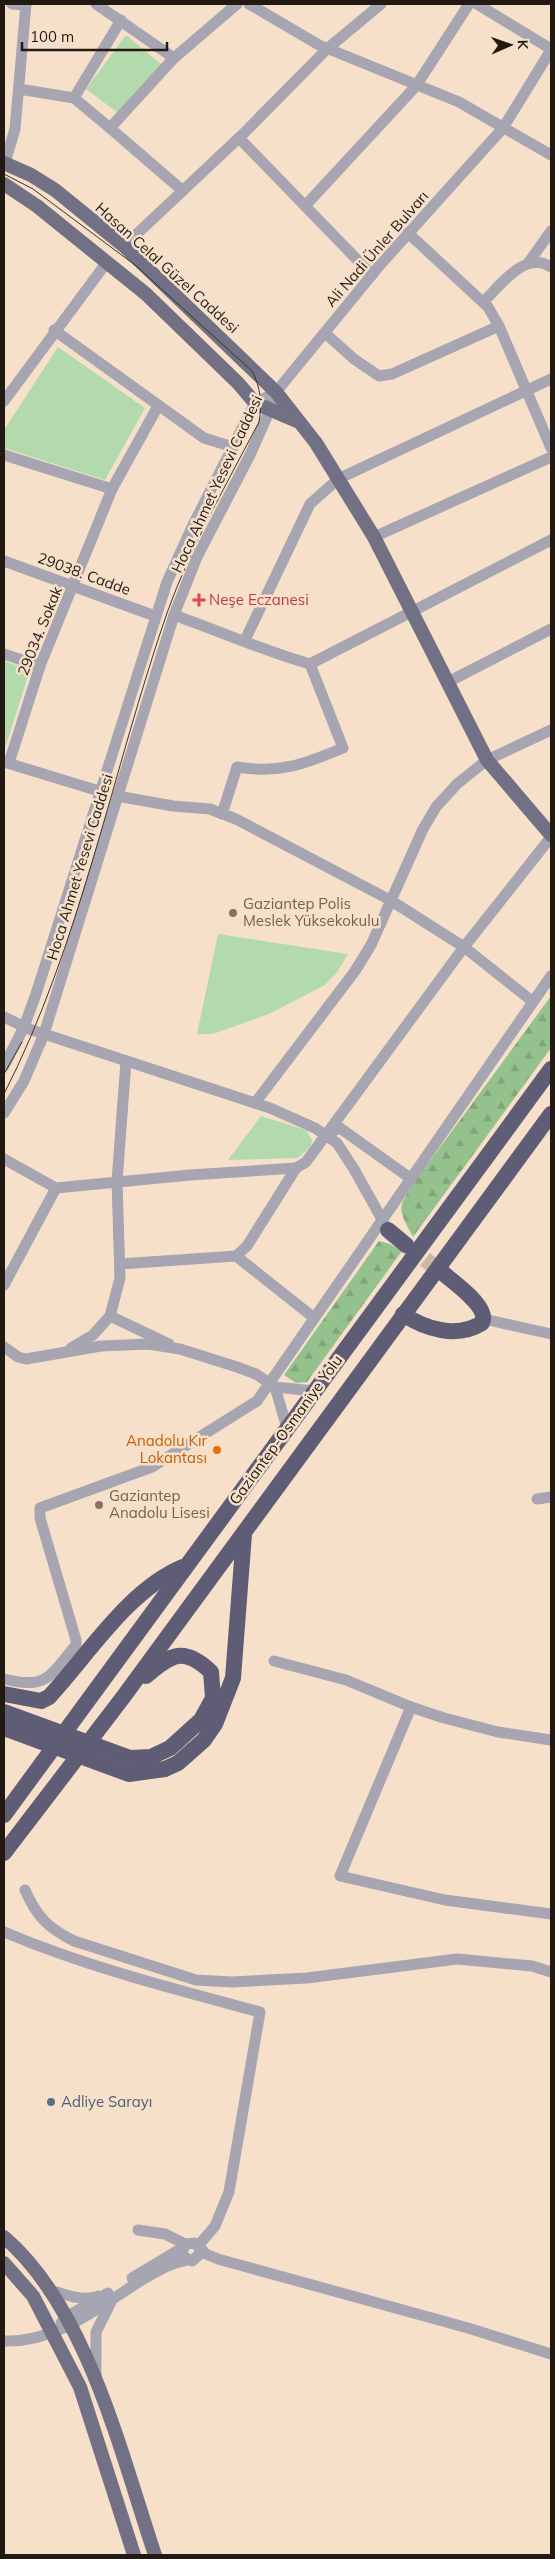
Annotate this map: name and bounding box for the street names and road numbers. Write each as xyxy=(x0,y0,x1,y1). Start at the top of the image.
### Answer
street label: Ali Nadi Ünler Bulvarı xyxy=(321,187,432,311)
street label: Hasan Celal Güzel Caddesi xyxy=(92,198,243,337)
street label: Hoca Ahmet Yesevi Caddesi xyxy=(167,392,266,576)
street label: 29038. Cadde xyxy=(35,548,133,599)
street label: 29034. Sokak xyxy=(13,583,66,678)
street label: Hoca Ahmet Yesevi Caddesi xyxy=(42,771,117,962)
street label: Gaziantep-Osmaniye Yolu xyxy=(225,1351,346,1508)

